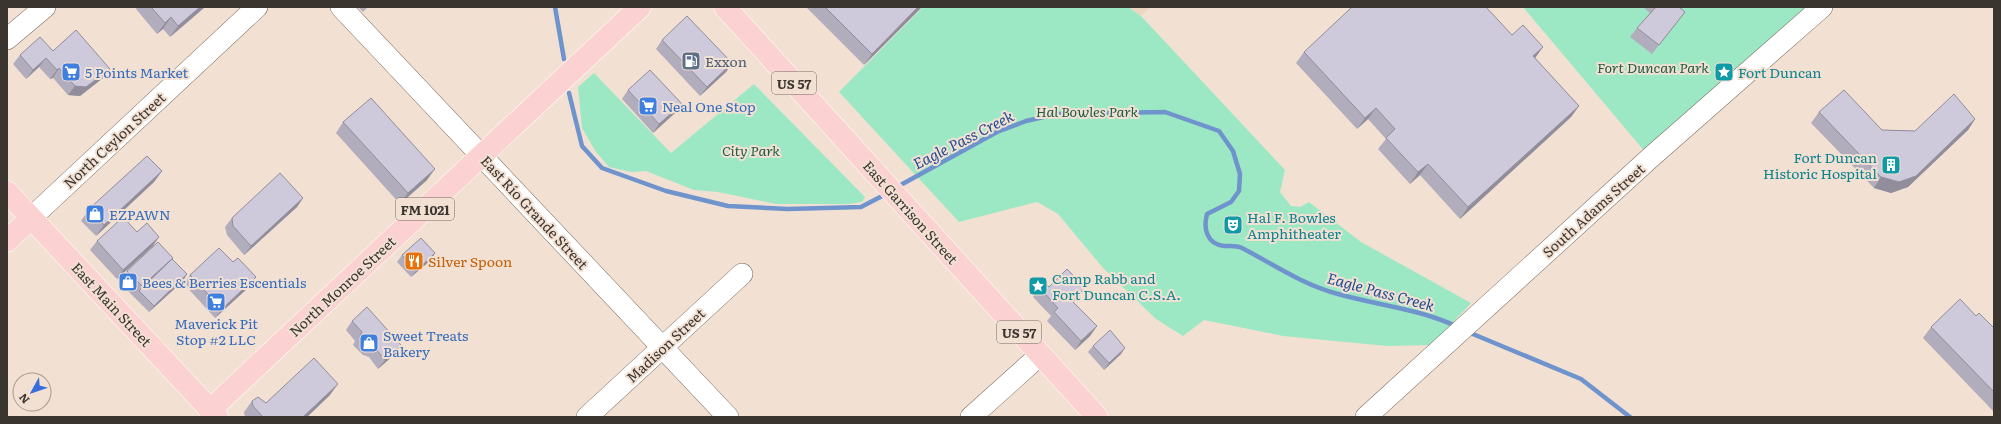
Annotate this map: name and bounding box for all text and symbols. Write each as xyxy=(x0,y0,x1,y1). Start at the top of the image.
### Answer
fuel station icon: Exxon xyxy=(680,50,702,72)
place label: Exxon xyxy=(705,51,747,71)
park label: Fort Duncan Park xyxy=(1597,57,1709,77)
supermarket icon: 5 Points Market xyxy=(60,61,82,83)
place icon: Fort Duncan xyxy=(1713,61,1735,83)
place label: 5 Points Market xyxy=(85,62,188,82)
place label: Fort Duncan xyxy=(1738,62,1822,82)
road number: US 57 xyxy=(772,72,816,94)
street label: North Ceylon Street xyxy=(59,87,170,193)
supermarket icon: Neal One Stop xyxy=(637,95,659,117)
place label: Neal One Stop xyxy=(662,96,756,116)
park label: Hal Bowles Park xyxy=(1036,101,1138,121)
water label: Eagle Pass Creek xyxy=(909,103,1018,174)
park label: City Park xyxy=(722,140,780,160)
place label: Fort Duncan Historic Hospital xyxy=(1763,147,1877,183)
street label: East Río Grande Street xyxy=(477,151,593,274)
building icon: Fort Duncan Historic Hospital xyxy=(1880,154,1902,176)
street label: East Garrison Street xyxy=(859,156,963,268)
street label: South Adams Street xyxy=(1537,158,1649,261)
road number: FM 1021 xyxy=(396,198,454,220)
shop icon: EZPAWN xyxy=(84,203,106,225)
place label: EZPAWN xyxy=(109,204,171,224)
place label: Hal F. Bowles Amphitheater xyxy=(1247,207,1341,243)
theatre icon: Hal F. Bowles Amphitheater xyxy=(1222,214,1244,236)
street label: North Monroe Street xyxy=(284,231,400,341)
restaurant icon: Silver Spoon xyxy=(403,250,425,272)
place label: Silver Spoon xyxy=(428,251,512,271)
street label: East Main Street xyxy=(67,257,157,351)
water label: Eagle Pass Creek xyxy=(1325,266,1438,317)
place label: Camp Rabb and Fort Duncan C.S.A. xyxy=(1052,268,1181,304)
shop icon: Bees & Berries Escentials xyxy=(117,271,139,293)
place label: Bees & Berries Escentials xyxy=(142,272,306,292)
place icon: Camp Rabb and Fort Duncan C.S.A. xyxy=(1027,275,1049,297)
supermarket icon: Maverick Pit Stop #2 LLC xyxy=(205,291,227,313)
street label: Madison Street xyxy=(621,303,709,387)
place label: Maverick Pit Stop #2 LLC xyxy=(174,313,258,349)
road number: US 57 xyxy=(997,321,1041,343)
place label: Sweet Treats Bakery xyxy=(383,325,468,361)
shop icon: Sweet Treats Bakery xyxy=(358,332,380,354)
north arrow xyxy=(12,372,52,412)
text: N xyxy=(14,390,33,408)

